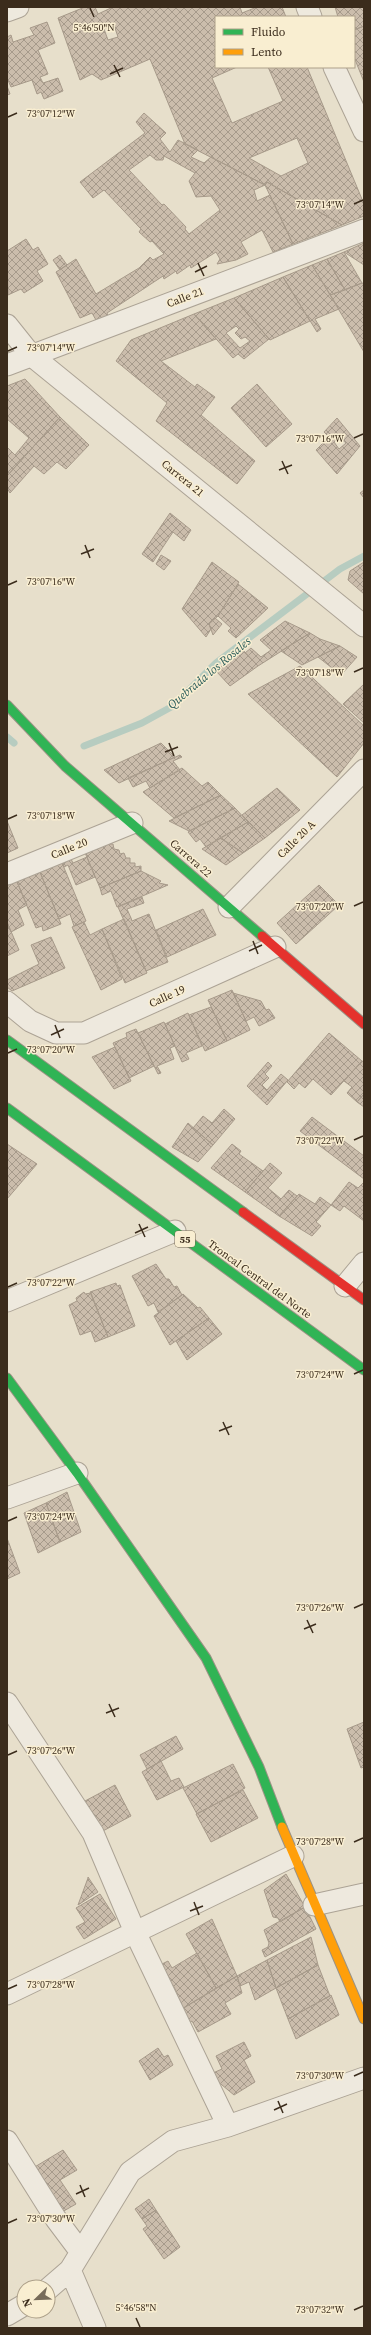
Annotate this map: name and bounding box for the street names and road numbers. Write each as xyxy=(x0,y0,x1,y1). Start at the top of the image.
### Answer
street label: Calle 21 xyxy=(165,284,206,311)
street label: Carrera 21 xyxy=(158,457,207,500)
street label: Calle 20 A xyxy=(274,817,319,862)
street label: Calle 20 xyxy=(49,834,90,863)
street label: Carrera 22 xyxy=(167,836,215,881)
street label: Calle 19 xyxy=(147,982,188,1011)
road number: 55 xyxy=(175,1231,195,1247)
street label: Troncal Central del Norte xyxy=(205,1237,315,1322)

